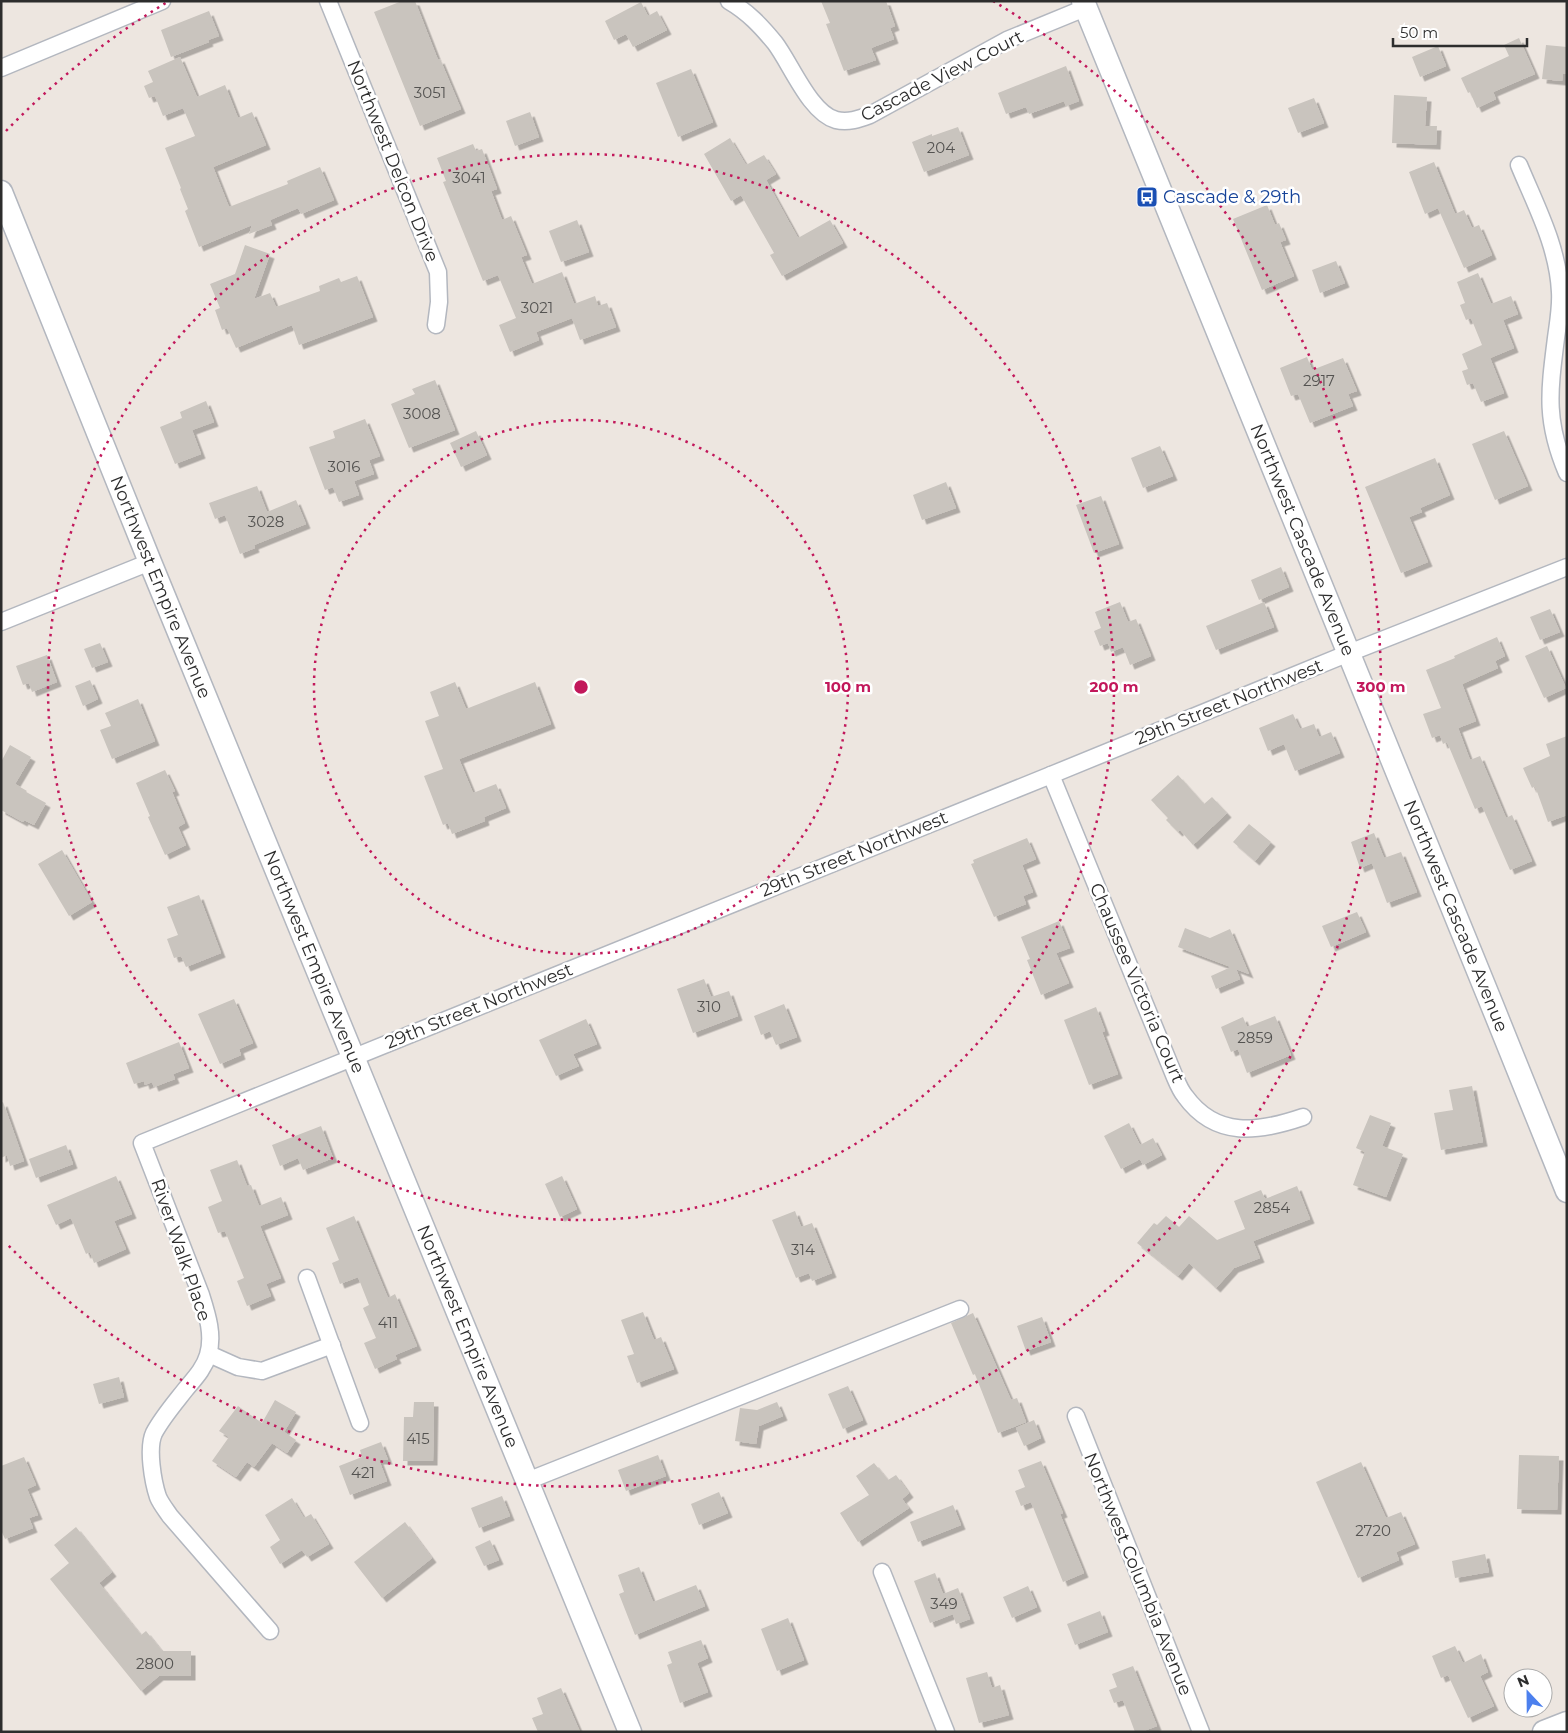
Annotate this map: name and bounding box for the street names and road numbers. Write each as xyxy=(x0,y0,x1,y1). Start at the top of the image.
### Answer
street label: Cascade View Court xyxy=(857,25,1027,127)
street label: Northwest Delcon Drive xyxy=(342,57,444,265)
street label: Northwest Cascade Avenue xyxy=(1245,421,1360,659)
street label: Northwest Empire Avenue xyxy=(105,472,216,702)
street label: 29th Street Northwest xyxy=(1132,654,1326,750)
street label: Northwest Cascade Avenue xyxy=(1399,797,1513,1035)
street label: 29th Street Northwest xyxy=(757,806,951,902)
street label: Northwest Empire Avenue xyxy=(259,847,370,1077)
street label: Chaussee Victoria Court xyxy=(1085,880,1189,1086)
street label: 29th Street Northwest xyxy=(382,958,576,1054)
street label: River Walk Place xyxy=(146,1176,216,1324)
street label: Northwest Empire Avenue xyxy=(412,1222,523,1451)
street label: Northwest Columbia Avenue xyxy=(1079,1449,1197,1699)

